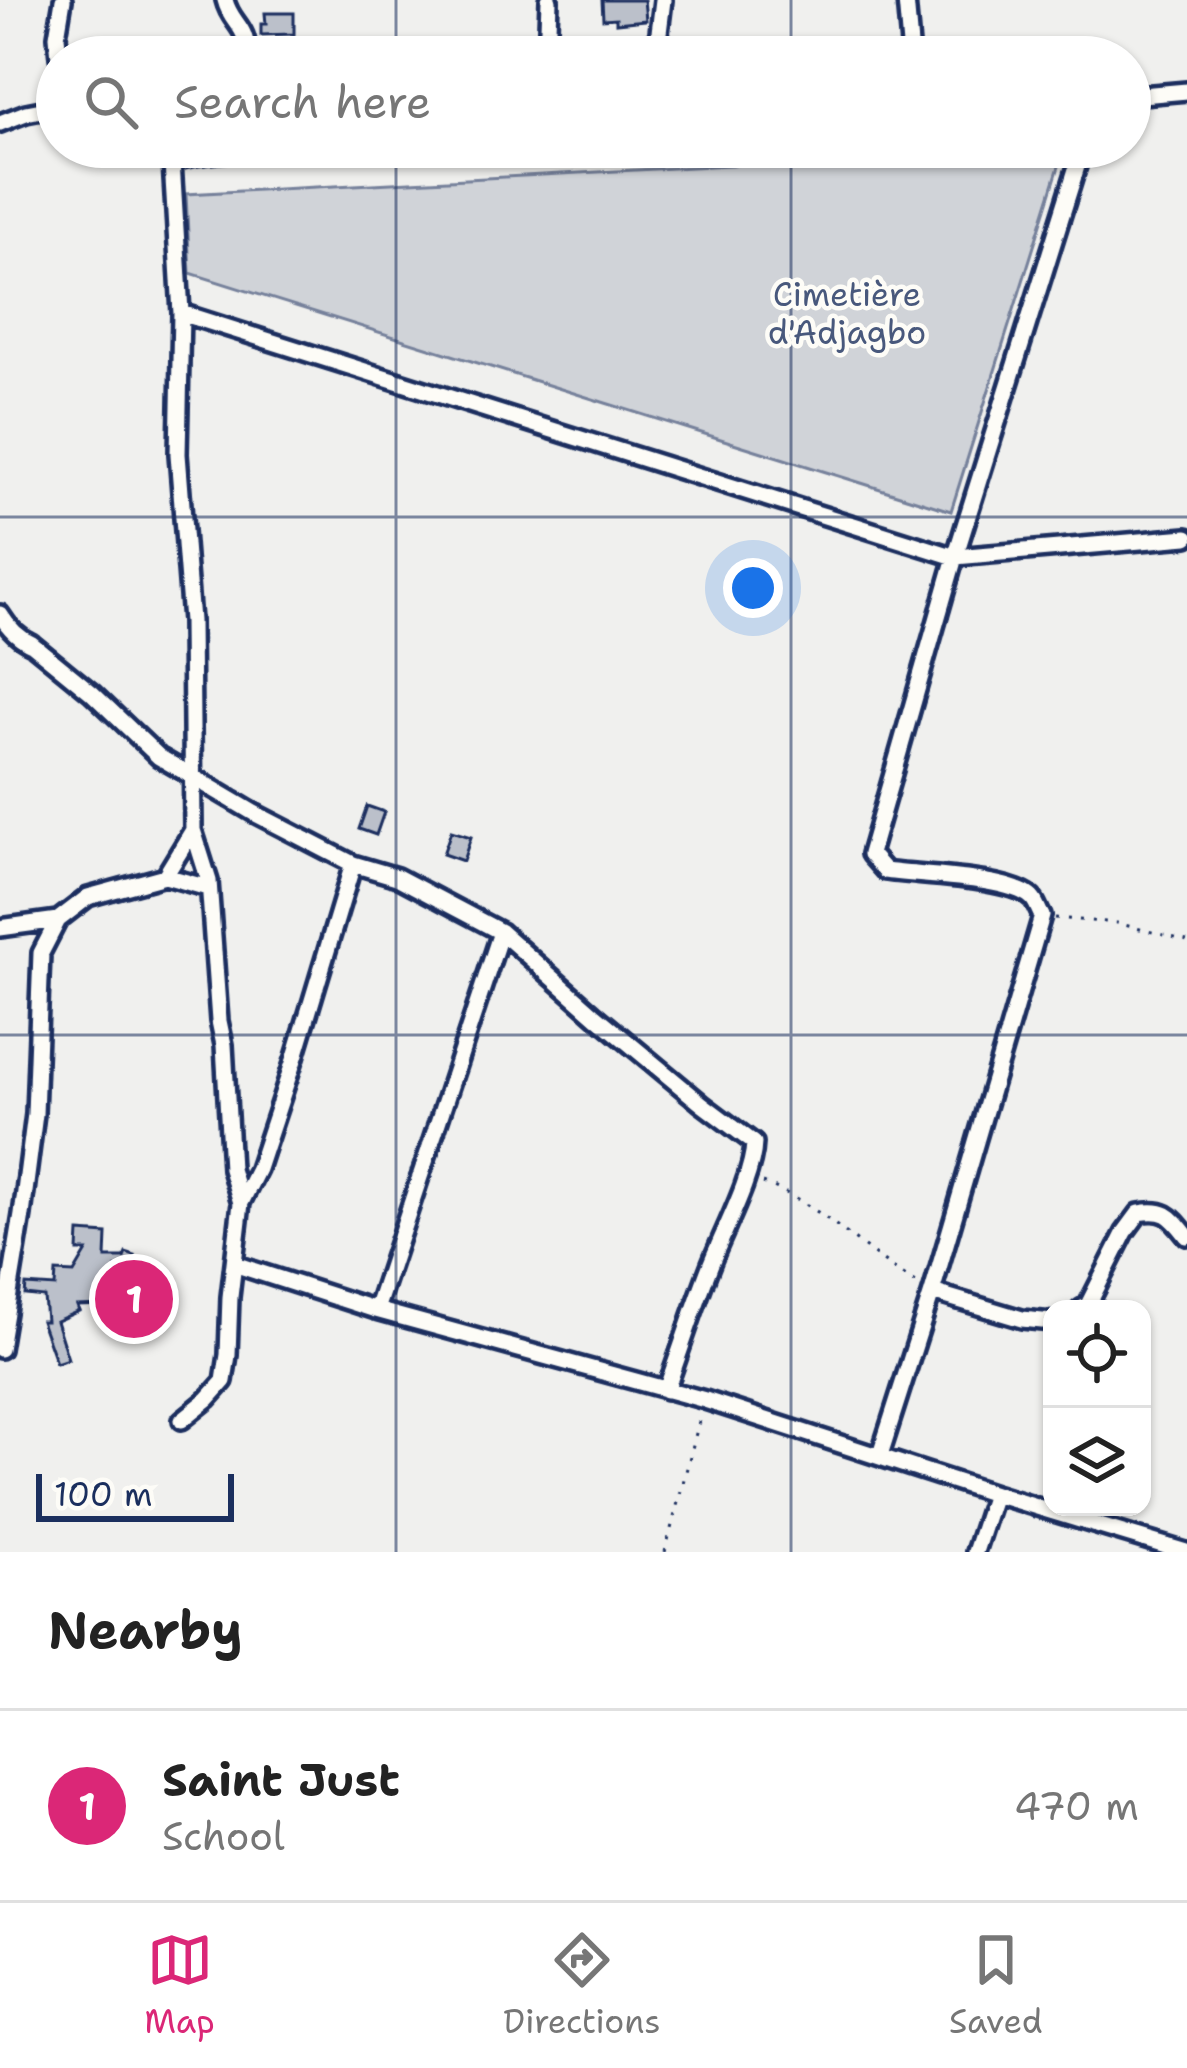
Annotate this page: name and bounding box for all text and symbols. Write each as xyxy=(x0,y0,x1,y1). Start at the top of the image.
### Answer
search box xyxy=(36,36,1151,168)
icon: search xyxy=(78,69,144,135)
text: Search here xyxy=(174,72,431,132)
park label: Cimetière d'Adjagbo xyxy=(768,272,926,355)
your location xyxy=(723,558,783,618)
pin: 1 xyxy=(95,1254,173,1344)
map controls xyxy=(1043,1300,1151,1516)
button: locate xyxy=(1043,1300,1151,1408)
button: layers xyxy=(1043,1408,1151,1516)
scale bar xyxy=(36,1468,234,1521)
text: 100 m xyxy=(54,1472,153,1517)
text: Nearby xyxy=(48,1596,243,1664)
text: Saint Just xyxy=(162,1750,400,1810)
text: 1 xyxy=(78,1780,96,1832)
text: 470 m xyxy=(1014,1780,1139,1832)
text: School xyxy=(162,1810,285,1862)
tab: Map xyxy=(144,1927,215,2044)
tab: Directions xyxy=(503,1927,661,2044)
tab: Saved xyxy=(949,1927,1043,2044)

